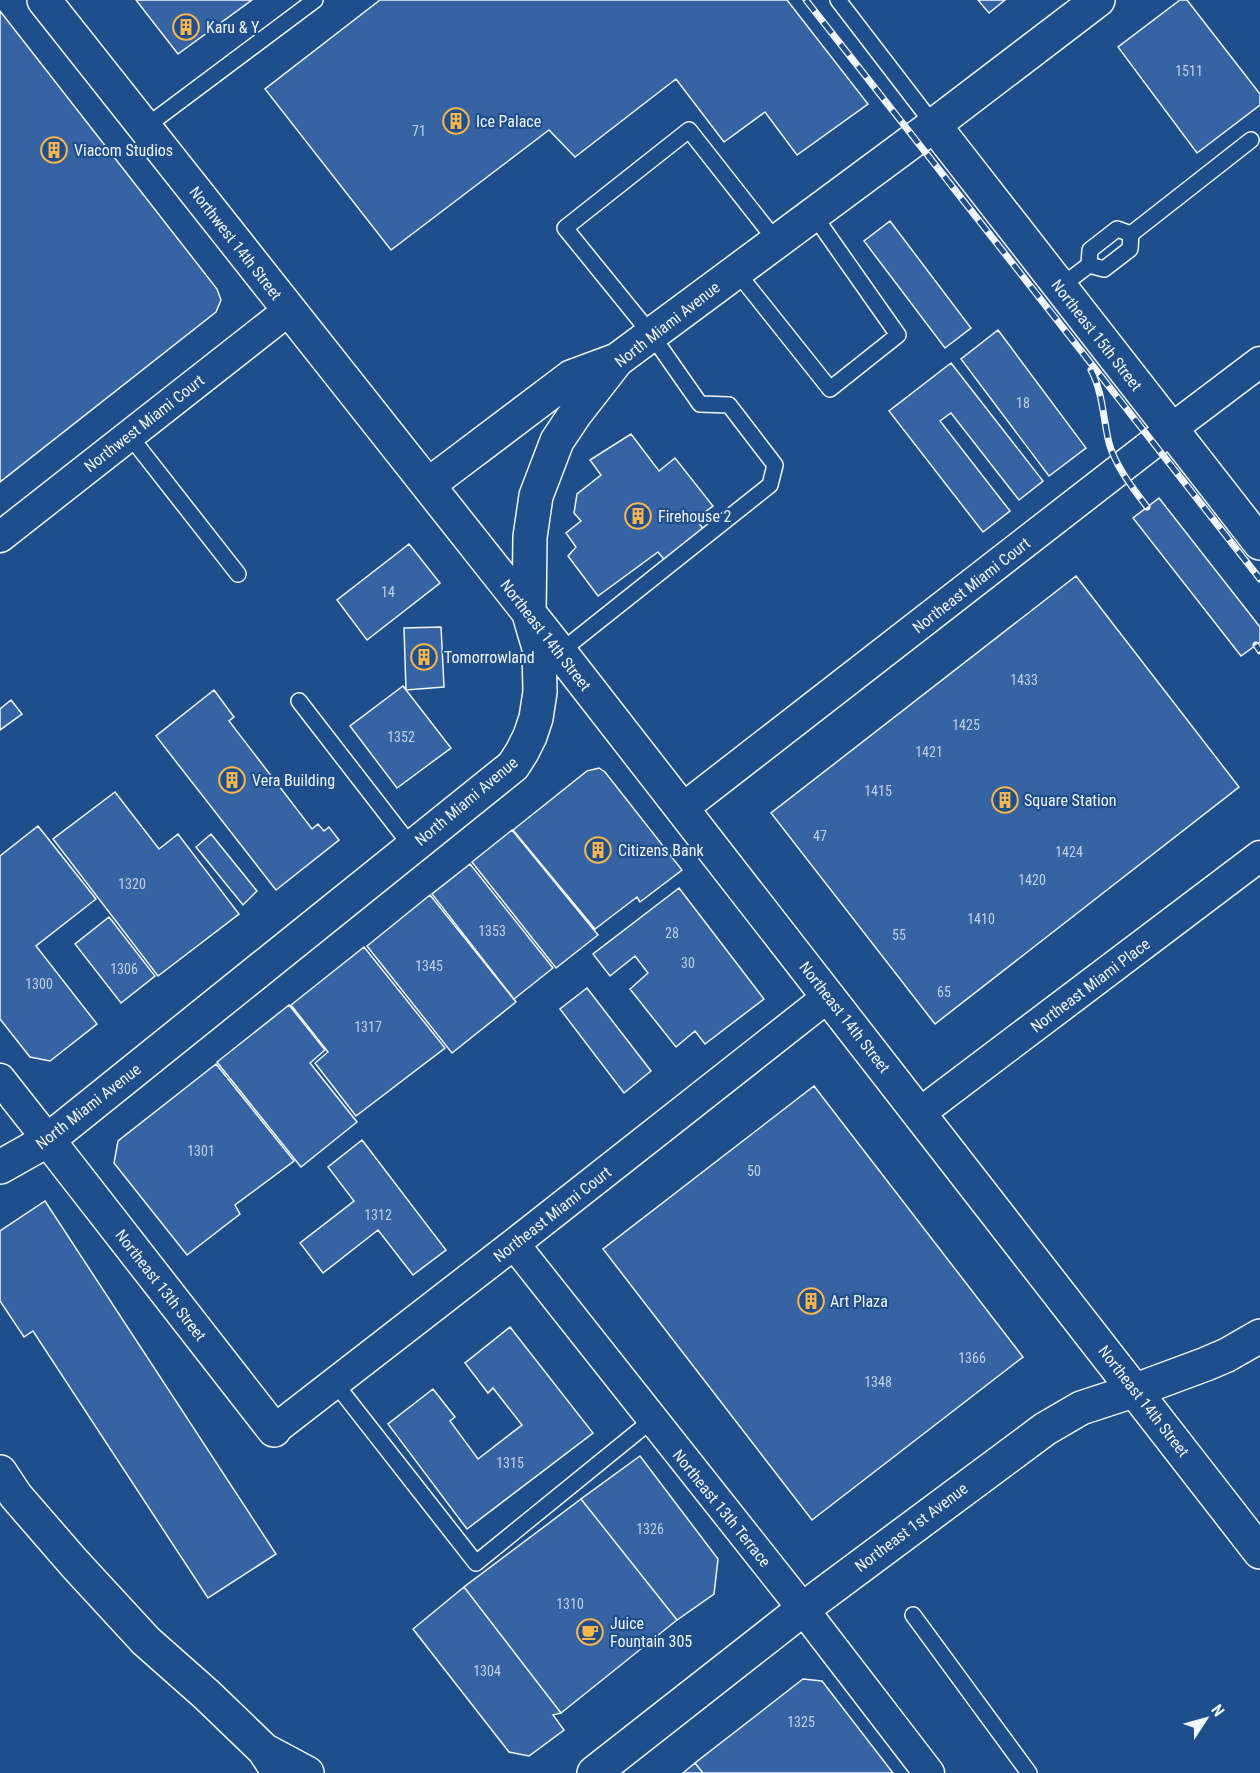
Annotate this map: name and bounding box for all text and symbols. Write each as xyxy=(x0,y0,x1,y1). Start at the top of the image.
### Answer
building icon: Karu & Y xyxy=(171,12,201,42)
place label: Karu & Y xyxy=(206,18,260,37)
house number: 1511 xyxy=(1175,63,1203,79)
building icon: Ice Palace xyxy=(441,106,471,136)
place label: Ice Palace xyxy=(476,112,541,131)
house number: 71 xyxy=(412,123,426,139)
building icon: Viacom Studios xyxy=(39,135,69,165)
place label: Viacom Studios xyxy=(74,141,173,160)
street label: Northwest 14th Street xyxy=(185,183,286,304)
street label: Northeast 15th Street xyxy=(1047,276,1146,395)
street label: North Miami Avenue xyxy=(611,277,724,371)
street label: Northwest Miami Court xyxy=(81,371,208,476)
house number: 18 xyxy=(1016,395,1030,411)
building icon: Firehouse 2 xyxy=(623,501,653,531)
place label: Firehouse 2 xyxy=(658,507,732,526)
street label: Northeast Miami Court xyxy=(909,533,1034,637)
street label: Northeast 14th Street xyxy=(496,576,595,695)
house number: 14 xyxy=(381,584,395,600)
building icon: Tomorrowland xyxy=(409,642,439,672)
place label: Tomorrowland xyxy=(444,648,535,667)
house number: 1433 xyxy=(1010,672,1038,688)
house number: 1425 xyxy=(952,717,980,733)
house number: 1352 xyxy=(387,729,415,745)
house number: 1421 xyxy=(915,744,943,760)
street label: North Miami Avenue xyxy=(411,753,522,850)
building icon: Vera Building xyxy=(217,765,247,795)
place label: Vera Building xyxy=(252,771,335,790)
house number: 1415 xyxy=(864,783,892,799)
building icon: Square Station xyxy=(990,785,1020,815)
place label: Square Station xyxy=(1024,791,1116,810)
house number: 47 xyxy=(813,828,827,844)
building icon: Citizens Bank xyxy=(583,835,613,865)
place label: Citizens Bank xyxy=(618,841,704,860)
house number: 1424 xyxy=(1055,844,1083,860)
house number: 1420 xyxy=(1018,872,1046,888)
house number: 1320 xyxy=(118,876,146,892)
house number: 1410 xyxy=(967,911,995,927)
house number: 1353 xyxy=(478,923,506,939)
house number: 28 xyxy=(665,925,679,941)
house number: 55 xyxy=(892,927,906,943)
street label: Northeast Miami Place xyxy=(1027,934,1154,1036)
house number: 30 xyxy=(681,955,695,971)
house number: 1345 xyxy=(415,958,443,974)
street label: Northeast 14th Street xyxy=(795,958,894,1077)
house number: 1306 xyxy=(110,961,138,977)
house number: 1300 xyxy=(25,976,53,992)
house number: 65 xyxy=(937,984,951,1000)
house number: 1317 xyxy=(354,1019,382,1035)
street label: North Miami Avenue xyxy=(32,1059,145,1153)
house number: 1301 xyxy=(187,1143,215,1159)
street label: Northeast Miami Court xyxy=(490,1162,615,1266)
house number: 50 xyxy=(747,1163,761,1179)
house number: 1312 xyxy=(364,1207,392,1223)
street label: Northeast 13th Street xyxy=(111,1226,210,1345)
building icon: Art Plaza xyxy=(796,1286,826,1316)
place label: Art Plaza xyxy=(830,1292,888,1311)
street label: Northeast 14th Street xyxy=(1094,1342,1193,1461)
house number: 1366 xyxy=(958,1350,986,1366)
house number: 1348 xyxy=(864,1374,892,1390)
street label: Northeast 13th Terrace xyxy=(669,1446,775,1571)
house number: 1315 xyxy=(496,1455,524,1471)
street label: Northeast 1st Avenue xyxy=(851,1479,971,1576)
house number: 1326 xyxy=(636,1521,664,1537)
house number: 1310 xyxy=(556,1596,584,1612)
place label: Juice Fountain 305 xyxy=(610,1614,692,1651)
cafe icon: Juice Fountain 305 xyxy=(575,1617,605,1647)
house number: 1304 xyxy=(473,1663,501,1679)
north arrow xyxy=(1176,1689,1236,1749)
text: N xyxy=(1207,1701,1228,1720)
house number: 1325 xyxy=(787,1714,815,1730)

